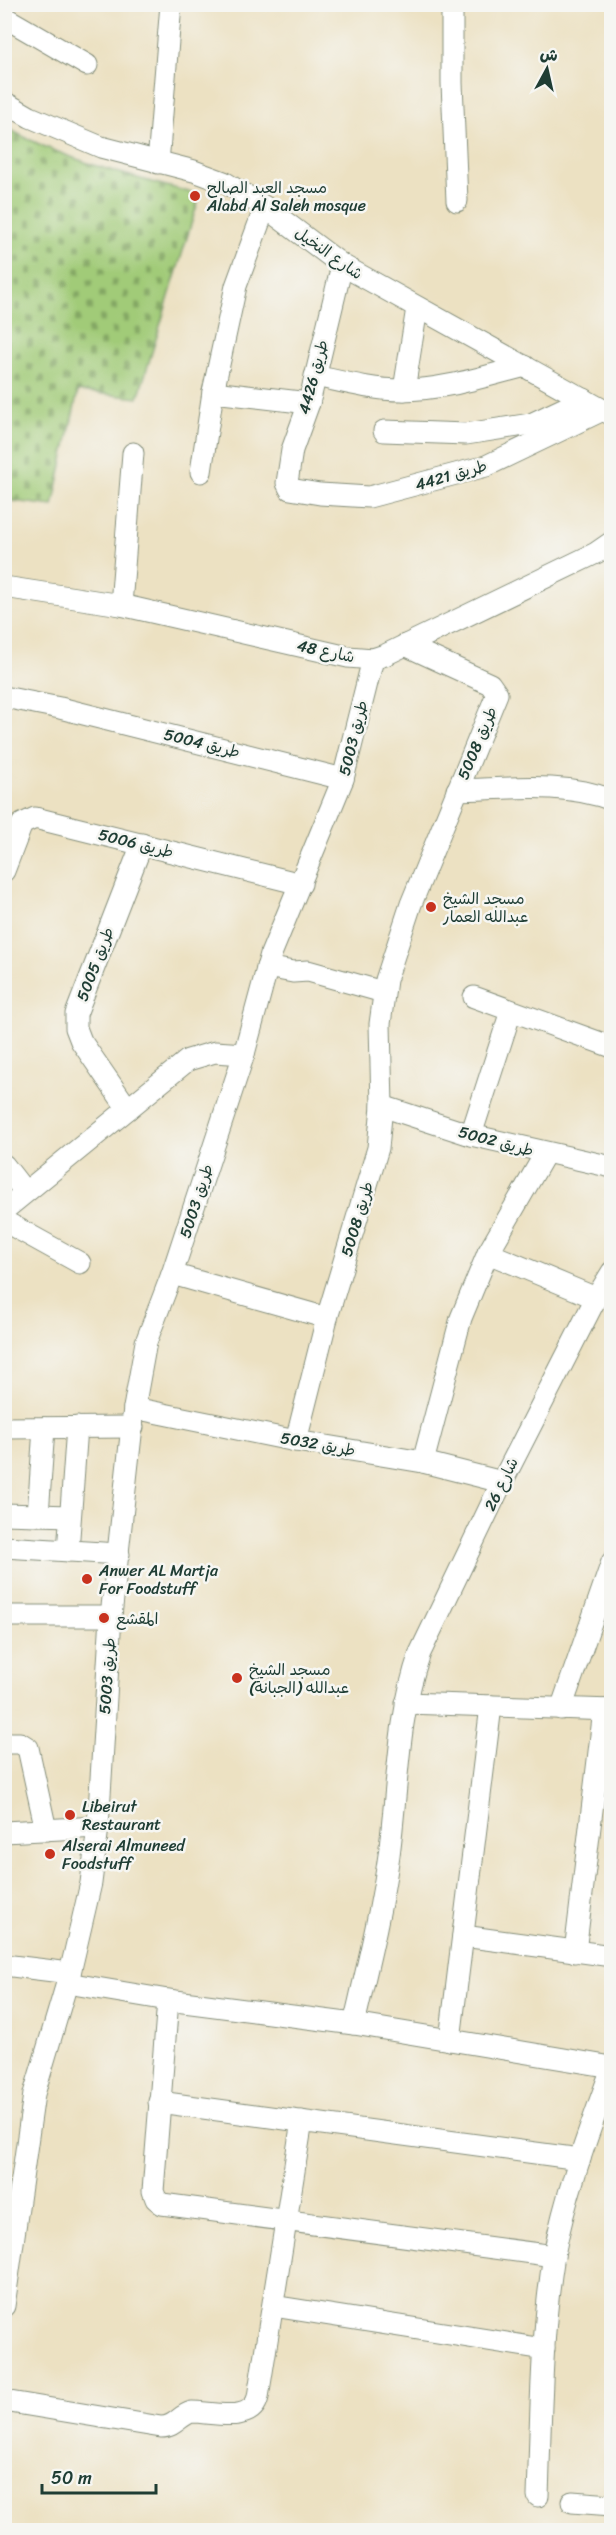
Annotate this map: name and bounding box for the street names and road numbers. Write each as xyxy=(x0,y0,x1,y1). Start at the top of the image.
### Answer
street label: شارع النخيل xyxy=(289,219,369,287)
street label: طريق 4426 xyxy=(289,336,337,418)
street label: طريق 4421 xyxy=(411,451,491,499)
street label: شارع 48 xyxy=(294,631,358,671)
street label: طريق 5003 xyxy=(330,697,376,779)
street label: طريق 5008 xyxy=(449,702,505,784)
street label: طريق 5004 xyxy=(161,720,243,766)
street label: طريق 5006 xyxy=(95,820,177,866)
street label: طريق 5005 xyxy=(68,923,122,1005)
street label: طريق 5002 xyxy=(455,1117,537,1165)
street label: طريق 5003 xyxy=(170,1160,222,1242)
street label: طريق 5008 xyxy=(332,1178,382,1260)
street label: طريق 5032 xyxy=(278,1423,358,1465)
street label: شارع 26 xyxy=(475,1452,527,1516)
street label: طريق 5003 xyxy=(90,1637,124,1715)

